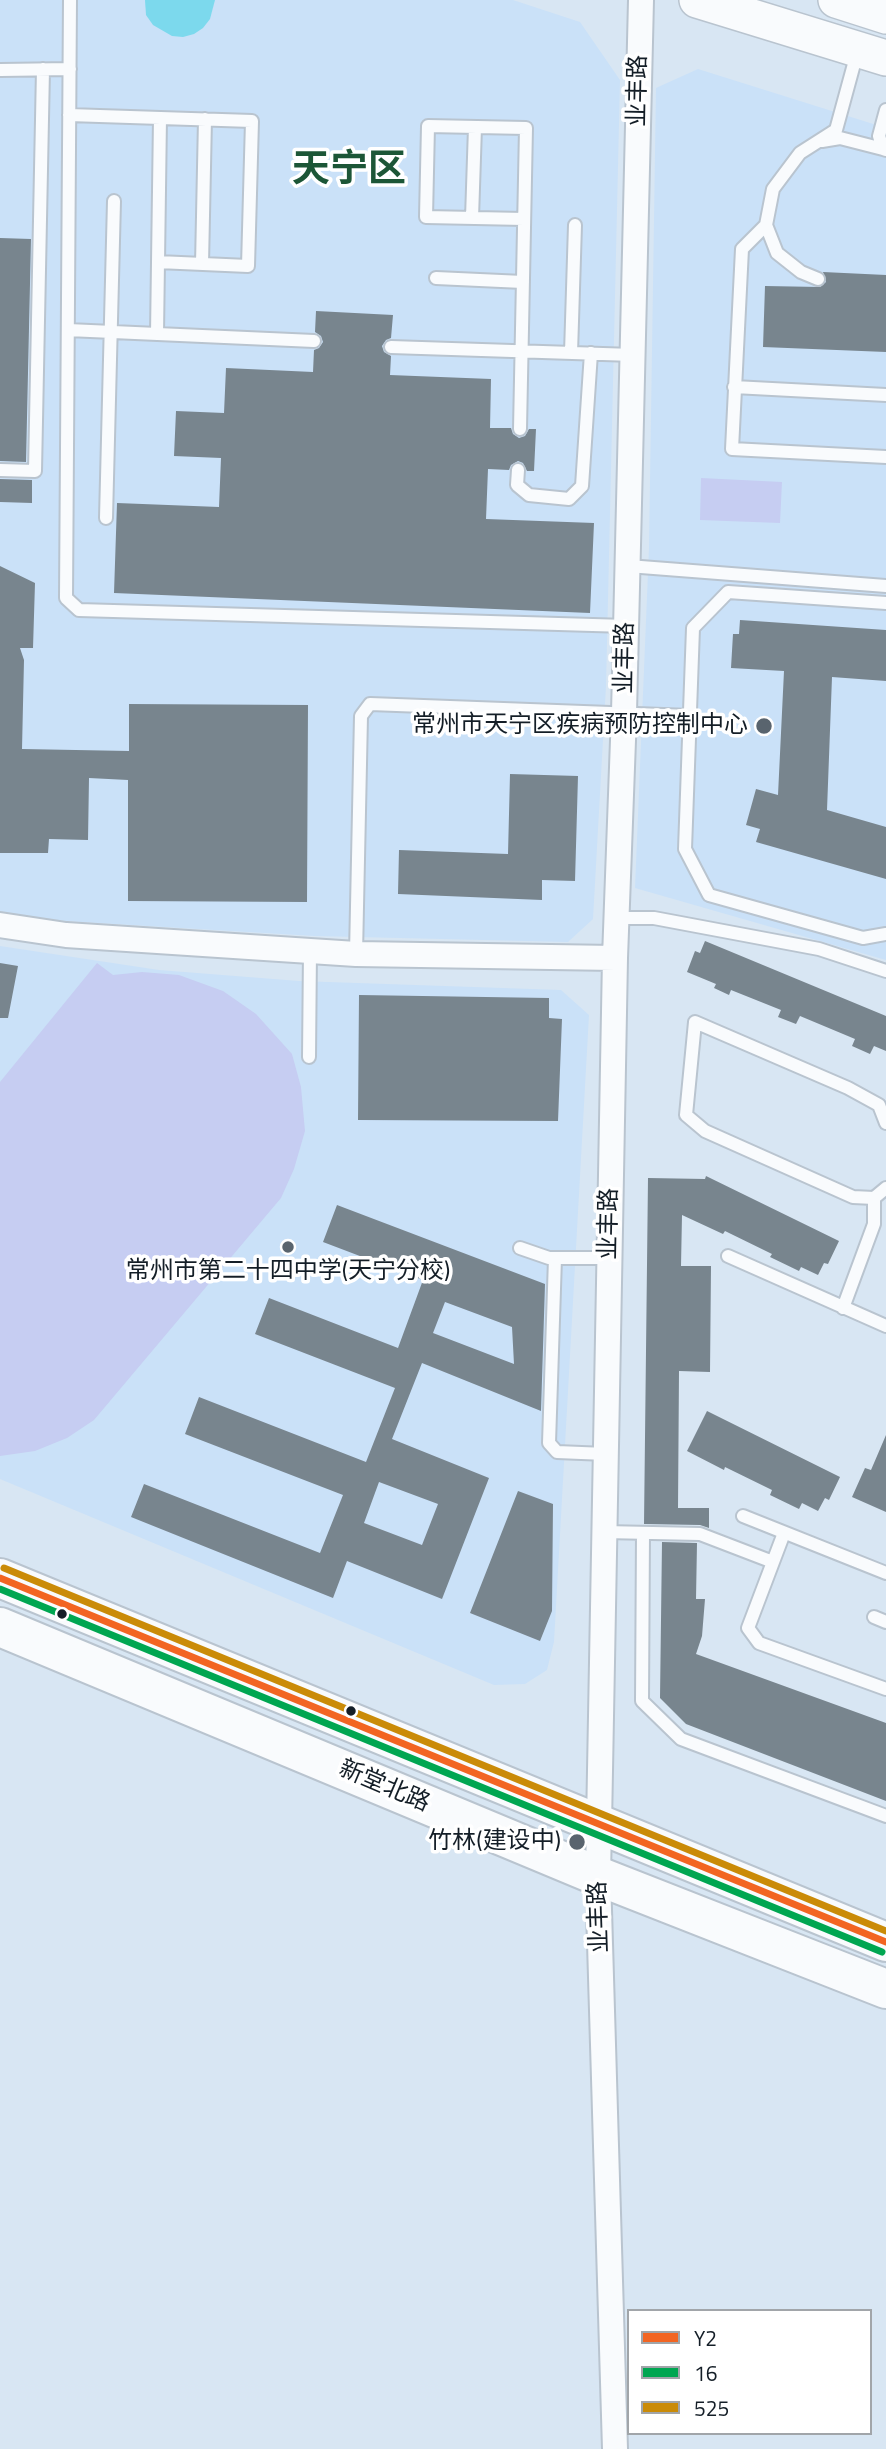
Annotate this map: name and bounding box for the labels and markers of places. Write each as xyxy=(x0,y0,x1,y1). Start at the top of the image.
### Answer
place label: 常州市天宁区疾病预防控制中心 xyxy=(412,712,748,740)
marker: 常州市天宁区疾病预防控制中心 xyxy=(754,716,774,736)
marker: 常州市第二十四中学(天宁分校) xyxy=(280,1239,296,1255)
place label: 常州市第二十四中学(天宁分校) xyxy=(126,1258,450,1286)
unlabelled marker xyxy=(55,1607,69,1621)
unlabelled marker xyxy=(344,1704,358,1718)
place label: 竹林(建设中) xyxy=(428,1828,561,1856)
marker: 竹林(建设中) xyxy=(567,1832,587,1852)

